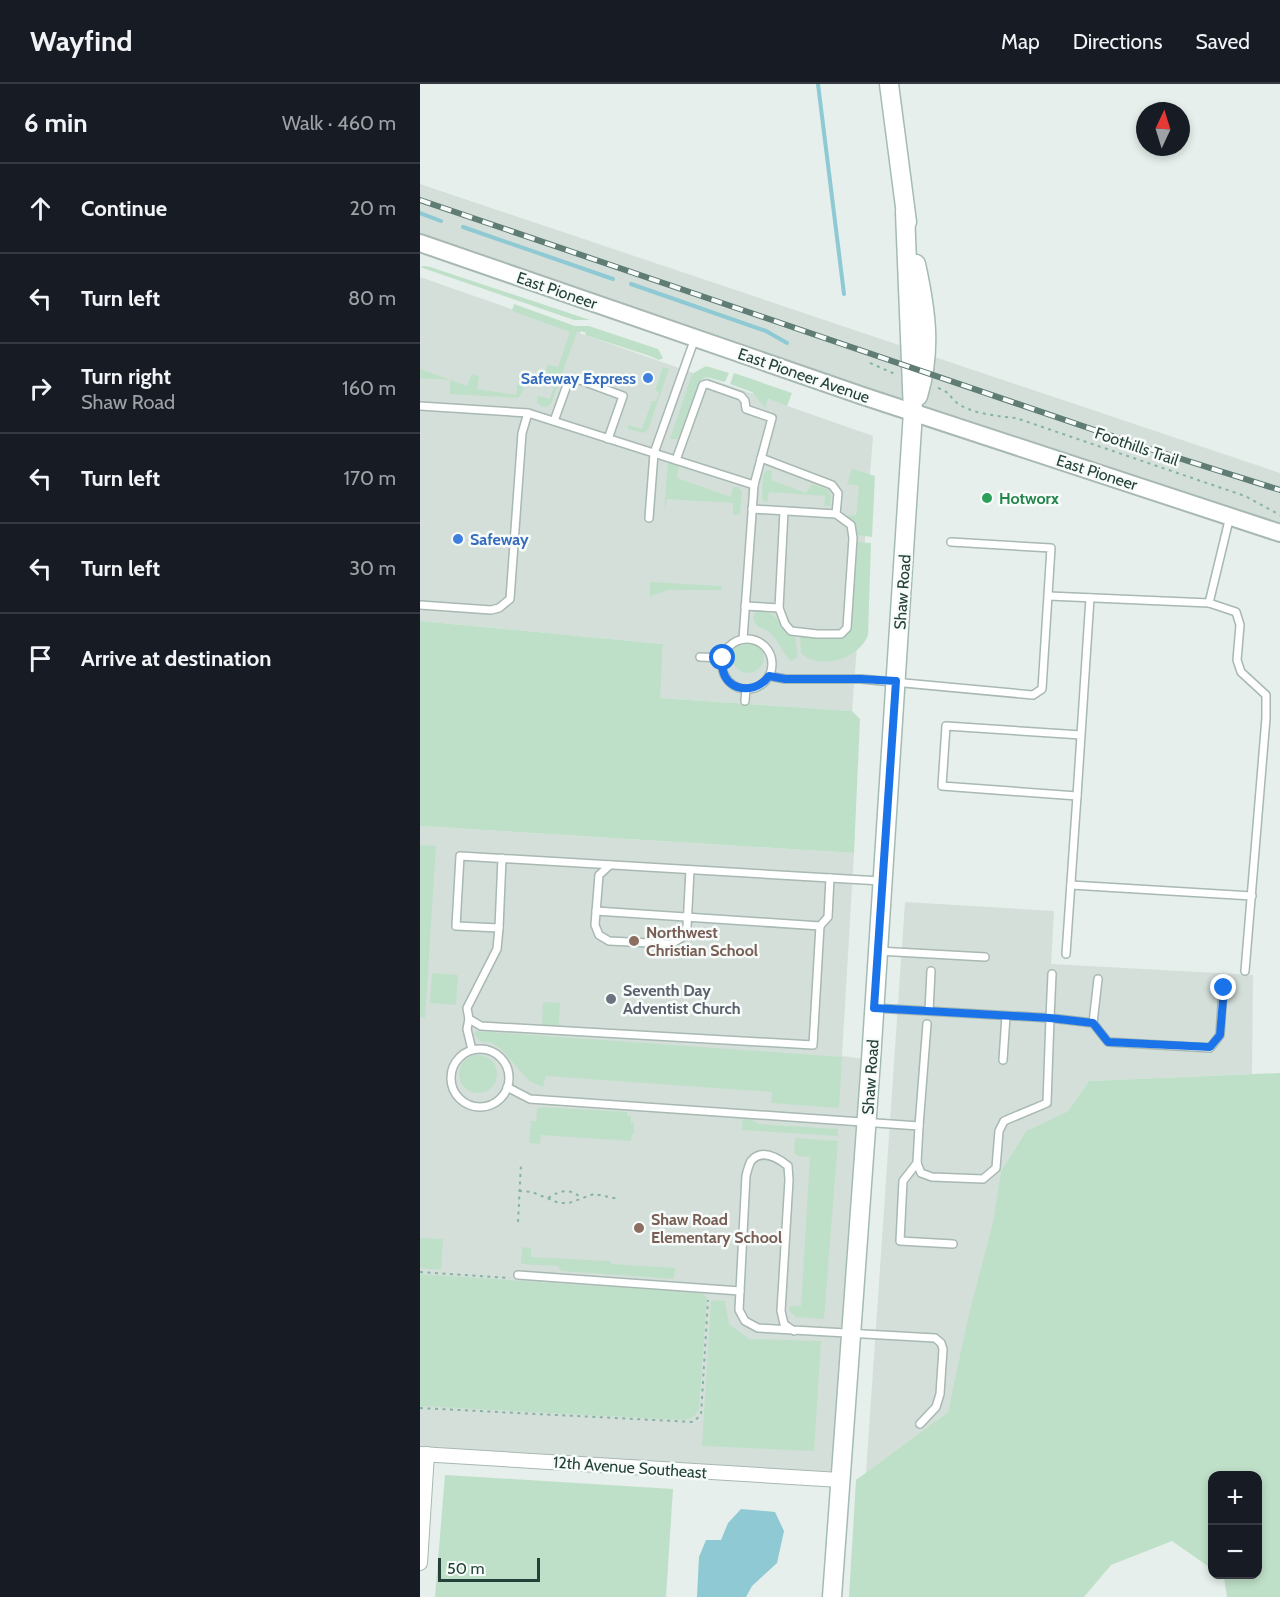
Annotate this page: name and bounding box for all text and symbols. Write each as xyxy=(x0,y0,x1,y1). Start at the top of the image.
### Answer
text: Wayfind xyxy=(30,24,132,58)
text: Map xyxy=(1001,29,1040,54)
text: Directions xyxy=(1073,29,1162,54)
text: Saved xyxy=(1195,29,1250,54)
north arrow xyxy=(1136,102,1190,156)
text: 6 min xyxy=(24,107,88,139)
text: Walk · 460 m xyxy=(282,111,396,135)
icon: ahead xyxy=(24,192,57,225)
text: Continue xyxy=(81,195,167,222)
text: 20 m xyxy=(350,196,396,220)
street label: East Pioneer xyxy=(514,268,600,313)
icon: left xyxy=(24,282,57,315)
text: Turn left xyxy=(81,285,160,312)
text: 80 m xyxy=(348,286,396,310)
street label: East Pioneer Avenue xyxy=(735,344,872,407)
text: Turn right xyxy=(81,363,171,390)
place label: Safeway Express xyxy=(521,369,636,388)
marker: Safeway Express xyxy=(641,371,655,385)
icon: right xyxy=(24,372,57,405)
text: 160 m xyxy=(342,376,396,400)
text: Shaw Road xyxy=(81,390,175,414)
street label: Foothills Trail xyxy=(1092,423,1181,470)
street label: East Pioneer xyxy=(1054,450,1141,495)
icon: left xyxy=(24,462,57,495)
text: Turn left xyxy=(81,465,160,492)
text: 170 m xyxy=(344,466,396,490)
place label: Hotworx xyxy=(999,489,1059,508)
marker: Hotworx xyxy=(980,491,994,505)
place label: Safeway xyxy=(470,530,529,549)
marker: Safeway xyxy=(451,532,465,546)
icon: left xyxy=(24,552,57,585)
street label: Shaw Road xyxy=(890,554,915,630)
text: Turn left xyxy=(81,555,160,582)
text: 30 m xyxy=(349,556,396,580)
icon: arrive xyxy=(24,642,57,675)
route start xyxy=(709,644,735,670)
text: Arrive at destination xyxy=(81,645,271,672)
place label: Northwest Christian School xyxy=(646,923,758,960)
marker: Northwest Christian School xyxy=(627,934,641,948)
route end xyxy=(1210,974,1236,1000)
place label: Seventh Day Adventist Church xyxy=(623,981,741,1018)
marker: Seventh Day Adventist Church xyxy=(604,992,618,1006)
street label: Shaw Road xyxy=(858,1039,883,1115)
place label: Shaw Road Elementary School xyxy=(651,1210,782,1247)
marker: Shaw Road Elementary School xyxy=(632,1221,646,1235)
street label: 12th Avenue Southeast xyxy=(552,1453,708,1482)
map controls xyxy=(1208,1471,1262,1579)
button: + xyxy=(1208,1471,1262,1525)
button: − xyxy=(1208,1525,1262,1579)
scale bar xyxy=(438,1555,540,1582)
text: 50 m xyxy=(447,1559,484,1578)

